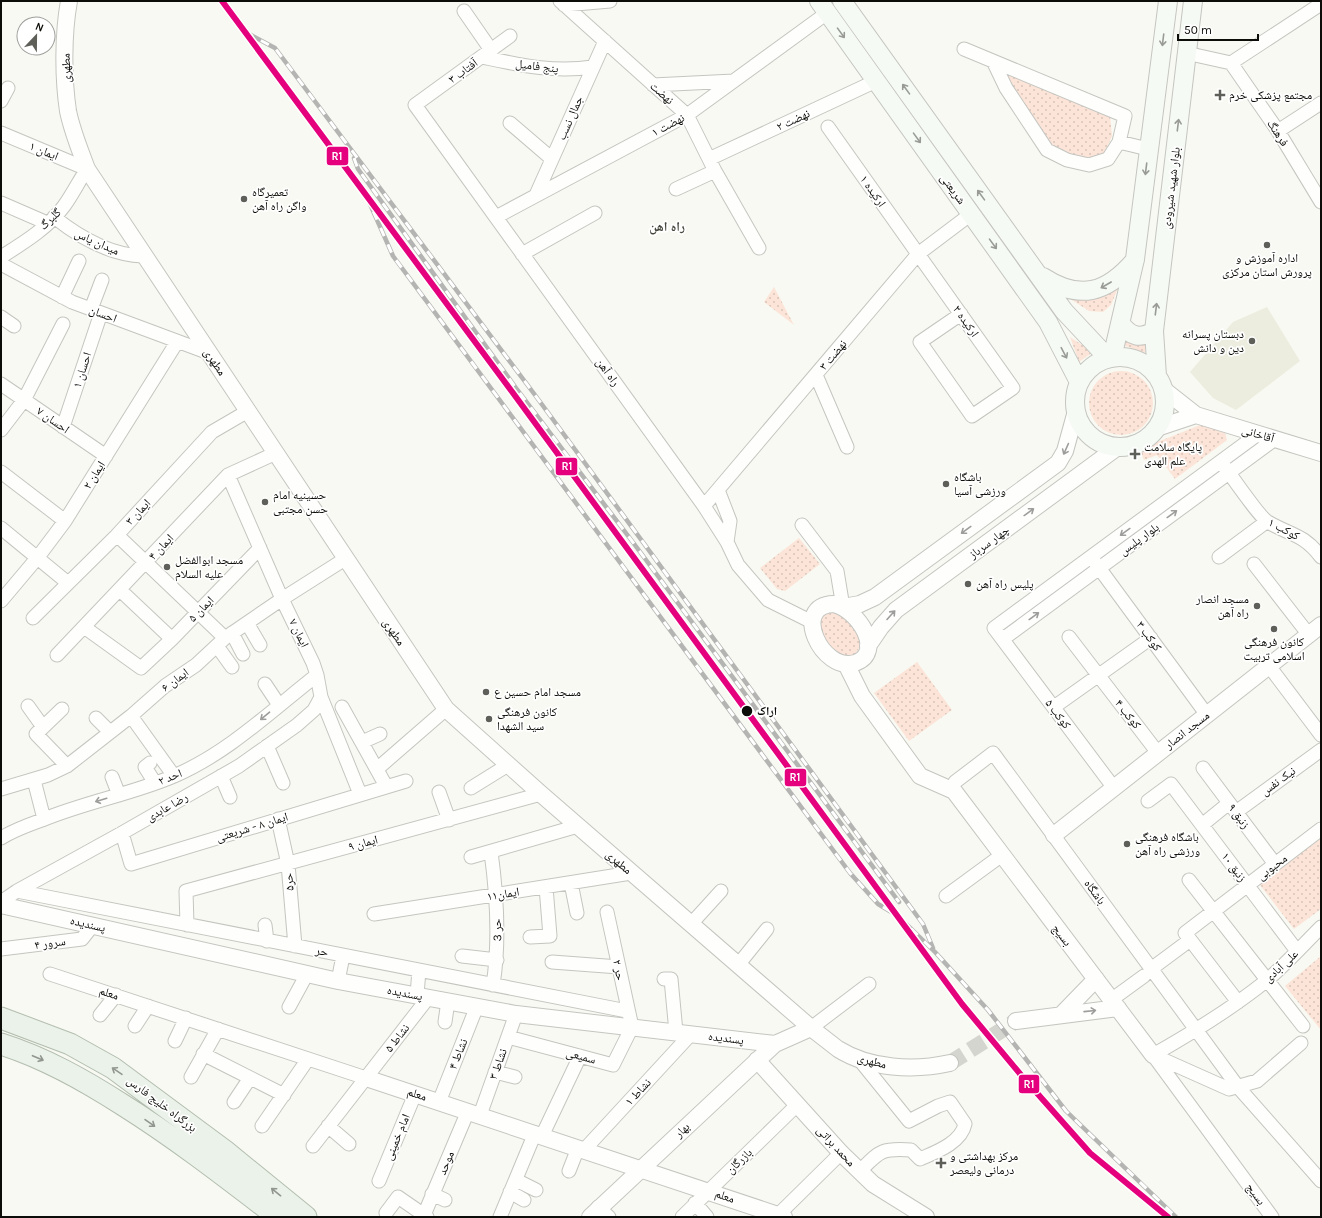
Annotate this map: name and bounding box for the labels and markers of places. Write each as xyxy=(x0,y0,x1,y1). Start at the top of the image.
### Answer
place label: مجتمع پزشکی خرم xyxy=(1229,88,1312,103)
marker: مجتمع پزشکی خرم xyxy=(1214,89,1226,101)
place label: تعمیرگاه واگن راه آهن xyxy=(252,185,307,213)
marker: تعمیرگاه واگن راه آهن xyxy=(239,194,249,204)
marker: اداره آموزش و پرورش استان مرکزی xyxy=(1262,240,1272,250)
place label: اداره آموزش و پرورش استان مرکزی xyxy=(1222,251,1312,279)
place label: دبستان پسرانه دین و دانش xyxy=(1182,327,1244,355)
marker: دبستان پسرانه دین و دانش xyxy=(1247,336,1257,346)
place label: پایگاه سلامت علم الهدی xyxy=(1144,440,1203,469)
marker: پایگاه سلامت علم الهدی xyxy=(1129,448,1141,460)
place label: باشگاه ورزشی آسیا xyxy=(954,470,1006,498)
marker: باشگاه ورزشی آسیا xyxy=(941,479,951,489)
place label: حسینیه امام حسن مجتبی xyxy=(273,488,328,516)
marker: حسینیه امام حسن مجتبی xyxy=(260,497,270,507)
place label: مسجد ابوالفضل علیه السلام xyxy=(175,553,243,582)
marker: مسجد ابوالفضل علیه السلام xyxy=(162,562,172,572)
place label: پلیس راه آهن xyxy=(976,577,1034,591)
marker: پلیس راه آهن xyxy=(963,579,973,589)
place label: مسجد انصار راه آهن xyxy=(1195,592,1249,620)
marker: مسجد انصار راه آهن xyxy=(1252,601,1262,611)
marker: کانون فرهنگی اسلامی تربیت xyxy=(1269,624,1279,634)
place label: کانون فرهنگی اسلامی تربیت xyxy=(1243,635,1305,663)
place label: مسجد امام حسین ع xyxy=(494,685,581,700)
marker: مسجد امام حسین ع xyxy=(481,687,491,697)
marker: اراک xyxy=(740,704,754,718)
place label: اراک xyxy=(757,704,777,718)
place label: کانون فرهنگی سید الشهدا xyxy=(497,705,557,733)
marker: کانون فرهنگی سید الشهدا xyxy=(484,714,494,724)
place label: باشگاه فرهنگی ورزشی راه آهن xyxy=(1135,830,1200,858)
marker: باشگاه فرهنگی ورزشی راه آهن xyxy=(1122,839,1132,849)
place label: مرکز بهداشتی و درمانی ولیعصر xyxy=(949,1149,1018,1177)
marker: مرکز بهداشتی و درمانی ولیعصر xyxy=(935,1157,947,1169)

